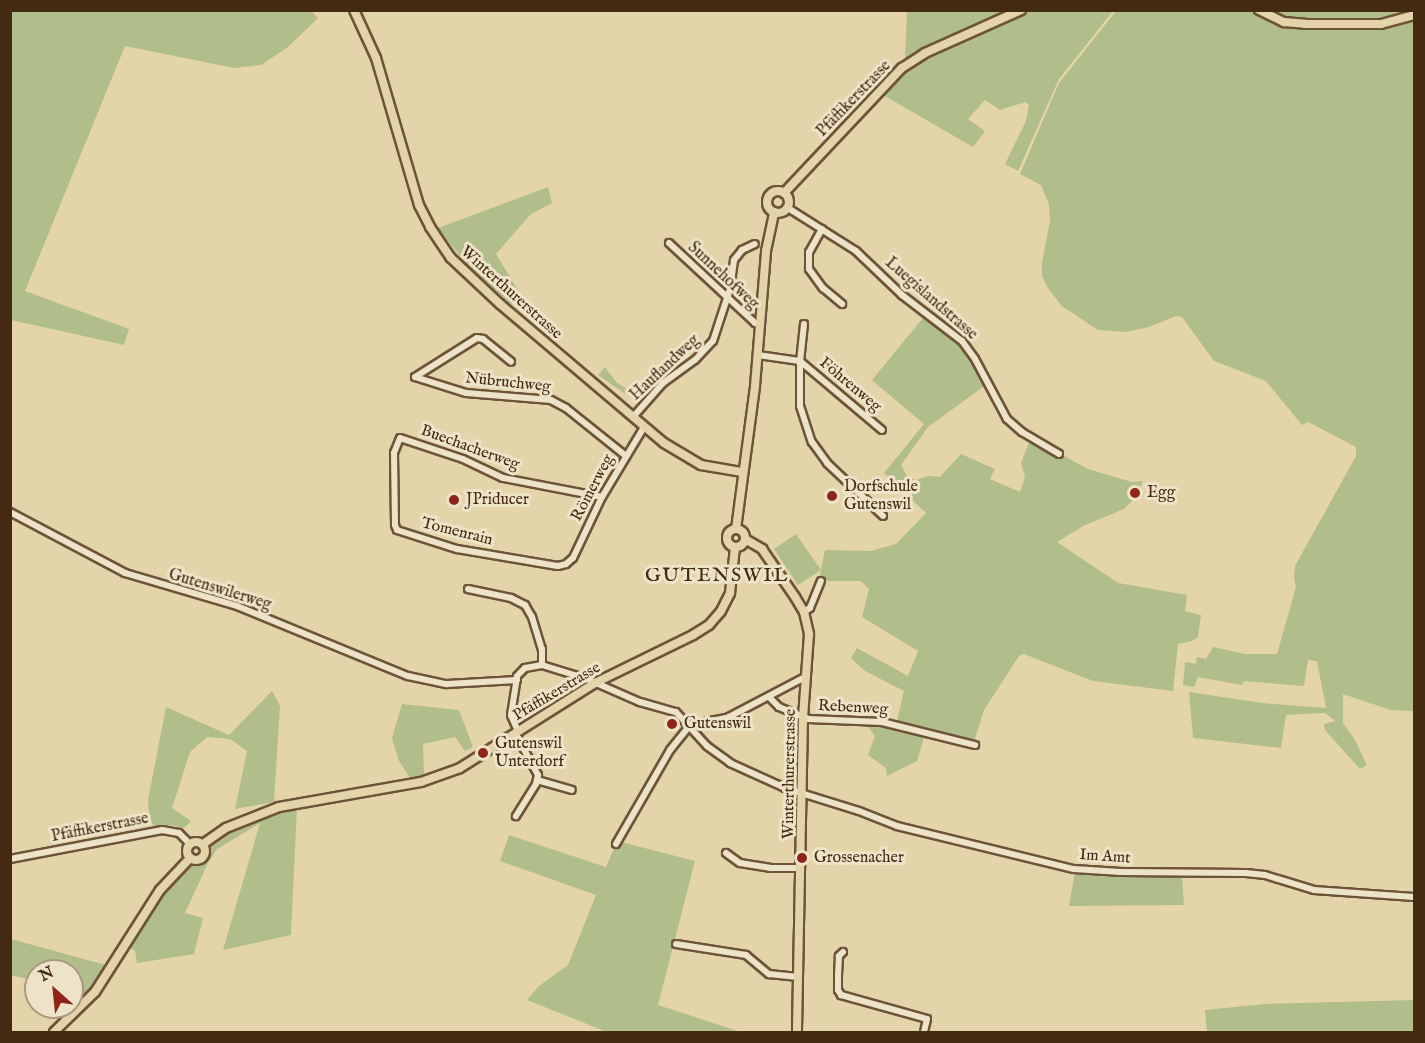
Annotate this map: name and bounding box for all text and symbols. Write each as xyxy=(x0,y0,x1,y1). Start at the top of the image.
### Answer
street label: Pfäffikerstrasse xyxy=(813,57,895,141)
street label: Sunnehofweg xyxy=(683,238,763,314)
street label: Winterthurerstrasse xyxy=(456,242,566,344)
street label: Luegislandstrasse xyxy=(881,254,981,344)
street label: Hauflandweg xyxy=(626,331,704,405)
street label: Föhrenweg xyxy=(815,354,885,416)
street label: Nübruchweg xyxy=(464,369,552,397)
street label: Buechacherweg xyxy=(418,421,522,475)
street label: Römerweg xyxy=(567,451,619,525)
place label: Dorfschule Gutenswil xyxy=(844,477,918,515)
place label: Egg xyxy=(1147,483,1175,503)
marker: Egg xyxy=(1128,486,1142,500)
marker: Dorfschule Gutenswil xyxy=(825,489,839,503)
place label: JPriducer xyxy=(466,490,529,510)
marker: JPriducer xyxy=(447,493,461,507)
street label: Tomenrain xyxy=(419,514,495,550)
district label: GUTENSWIL xyxy=(645,563,789,587)
street label: Gutenswilerweg xyxy=(166,565,274,615)
street label: Pfäffikerstrasse xyxy=(510,658,604,726)
street label: Rebenweg xyxy=(817,697,889,719)
street label: Winterthurerstrasse xyxy=(779,709,801,839)
place label: Gutenswil xyxy=(684,714,751,734)
marker: Gutenswil xyxy=(665,717,679,731)
place label: Gutenswil Unterdorf xyxy=(495,734,564,772)
marker: Gutenswil Unterdorf xyxy=(476,746,490,760)
street label: Pfäffikerstrasse xyxy=(50,809,150,847)
street label: Im Amt xyxy=(1079,846,1131,868)
place label: Grossenacher xyxy=(814,848,904,868)
marker: Grossenacher xyxy=(795,851,809,865)
north arrow xyxy=(24,959,84,1019)
text: N xyxy=(36,963,57,987)

